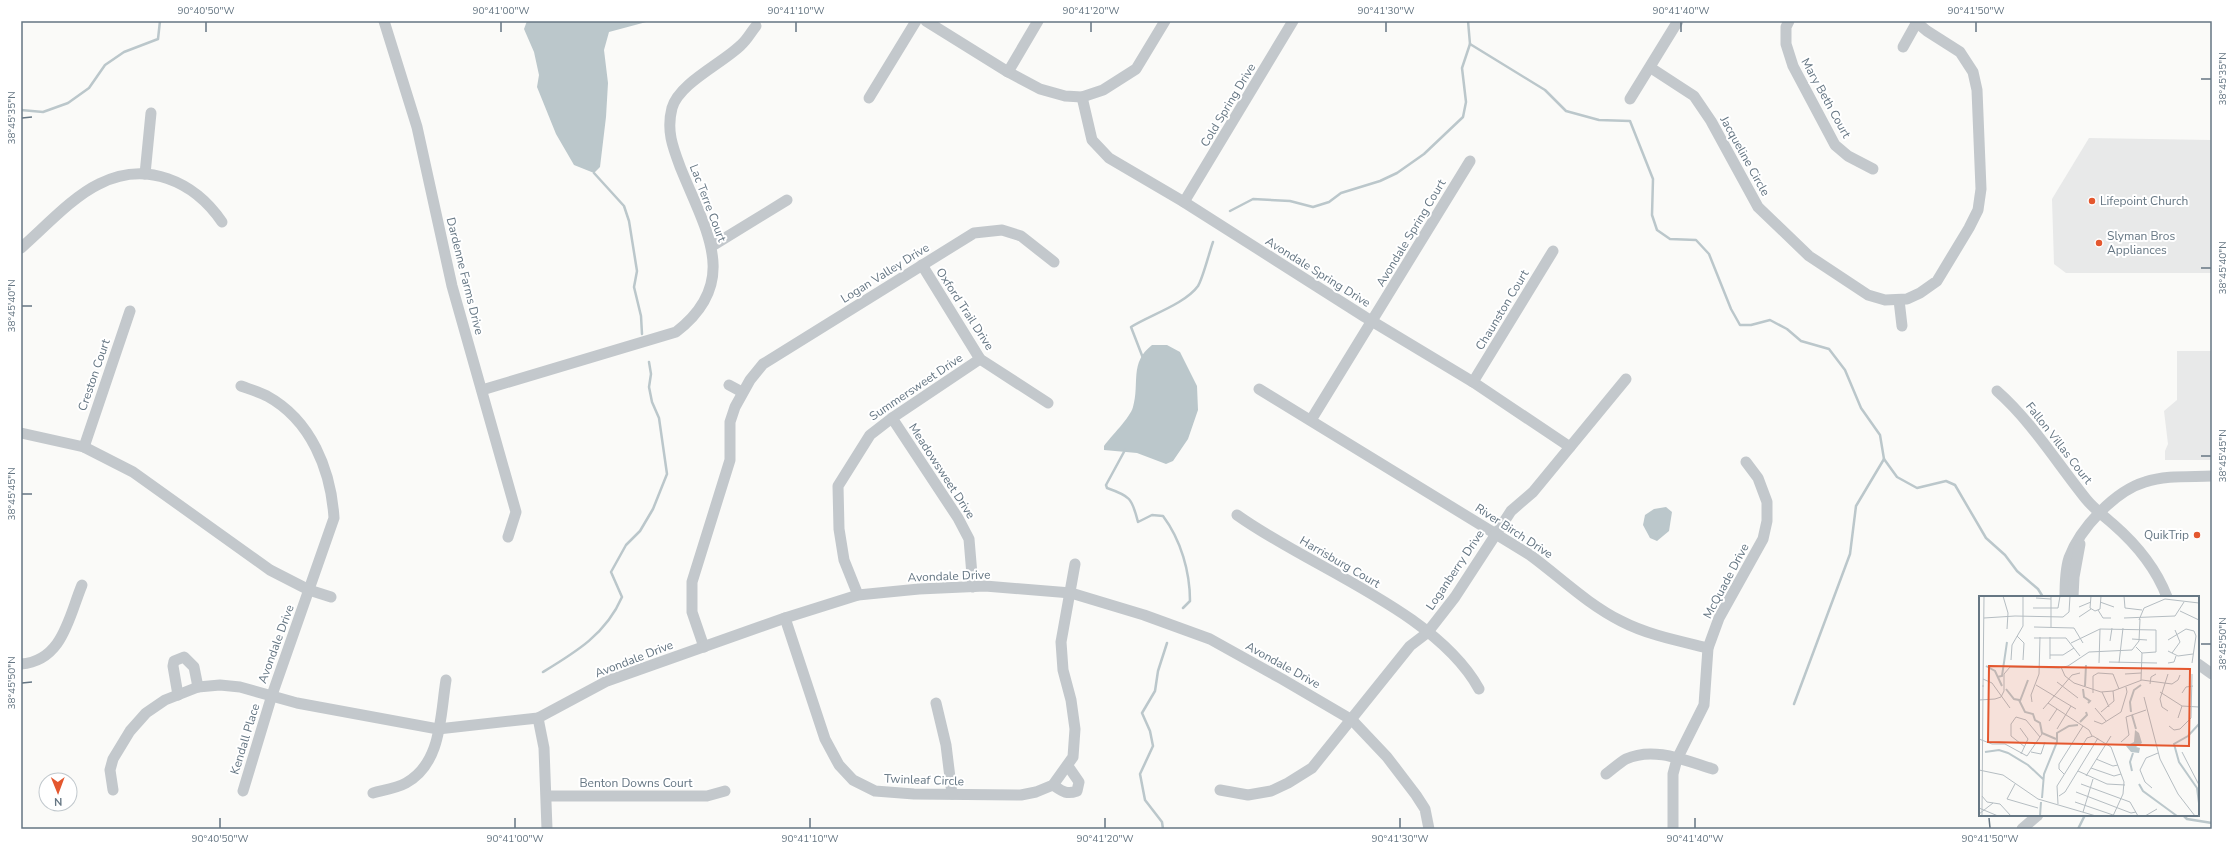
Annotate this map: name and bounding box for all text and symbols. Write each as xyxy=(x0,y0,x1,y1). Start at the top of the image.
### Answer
text: 90°40'50"W xyxy=(178,4,234,18)
text: 90°41'00"W xyxy=(473,4,529,18)
text: 90°41'10"W xyxy=(768,4,824,18)
text: 90°41'20"W xyxy=(1063,4,1119,18)
text: 90°41'30"W xyxy=(1358,4,1414,18)
text: 90°41'40"W xyxy=(1653,4,1709,18)
text: 90°41'50"W xyxy=(1948,4,2004,18)
text: 38°45'35"N xyxy=(2216,52,2230,106)
street label: Mary Beth Court xyxy=(1797,55,1855,141)
street label: Cold Spring Drive xyxy=(1197,60,1259,150)
text: 38°45'35"N xyxy=(5,91,19,145)
street label: Jacqueline Circle xyxy=(1716,112,1774,199)
street label: Lac Terre Court xyxy=(686,162,730,245)
street label: Avondale Spring Court xyxy=(1373,176,1450,290)
place label: Lifepoint Church xyxy=(2100,193,2188,209)
marker: Lifepoint Church xyxy=(2087,196,2097,206)
street label: Dardenne Farms Drive xyxy=(443,216,487,336)
place label: Slyman Bros Appliances xyxy=(2107,228,2175,258)
street label: Avondale Spring Drive xyxy=(1262,233,1374,311)
marker: Slyman Bros Appliances xyxy=(2094,238,2104,248)
street label: Logan Valley Drive xyxy=(838,239,932,307)
text: 38°45'40"N xyxy=(2216,241,2230,295)
street label: Oxford Trail Drive xyxy=(932,265,998,353)
street label: Chaunston Court xyxy=(1472,266,1533,353)
text: 38°45'40"N xyxy=(5,279,19,333)
street label: Creston Court xyxy=(74,336,114,413)
street label: Summersweet Drive xyxy=(866,350,966,424)
street label: Fallon Villas Court xyxy=(2022,399,2096,488)
street label: Meadowsweet Drive xyxy=(905,420,979,522)
text: 38°45'45"N xyxy=(2216,429,2230,483)
text: 38°45'45"N xyxy=(5,467,19,521)
street label: River Birch Drive xyxy=(1472,500,1556,562)
street label: Loganberry Drive xyxy=(1422,527,1488,613)
place label: QuikTrip xyxy=(2144,527,2189,543)
marker: QuikTrip xyxy=(2192,530,2202,540)
street label: Harrisburg Court xyxy=(1297,532,1384,592)
street label: McQuade Drive xyxy=(1699,541,1753,621)
street label: Avondale Drive xyxy=(907,567,991,585)
inset map xyxy=(1979,596,2199,816)
street label: Avondale Drive xyxy=(254,602,298,686)
text: 38°45'50"N xyxy=(2216,617,2230,671)
street label: Avondale Drive xyxy=(592,637,676,681)
street label: Avondale Drive xyxy=(1243,638,1323,692)
text: 38°45'50"N xyxy=(5,656,19,710)
street label: Kendall Place xyxy=(227,702,263,776)
street label: Twinleaf Circle xyxy=(884,771,964,789)
north arrow xyxy=(38,772,78,812)
street label: Benton Downs Court xyxy=(579,775,693,791)
text: N xyxy=(54,794,62,809)
text: 90°40'50"W xyxy=(192,832,248,846)
text: 90°41'00"W xyxy=(487,832,543,846)
text: 90°41'10"W xyxy=(782,832,838,846)
text: 90°41'20"W xyxy=(1077,832,1133,846)
text: 90°41'30"W xyxy=(1372,832,1428,846)
text: 90°41'40"W xyxy=(1667,832,1723,846)
text: 90°41'50"W xyxy=(1962,832,2018,846)

